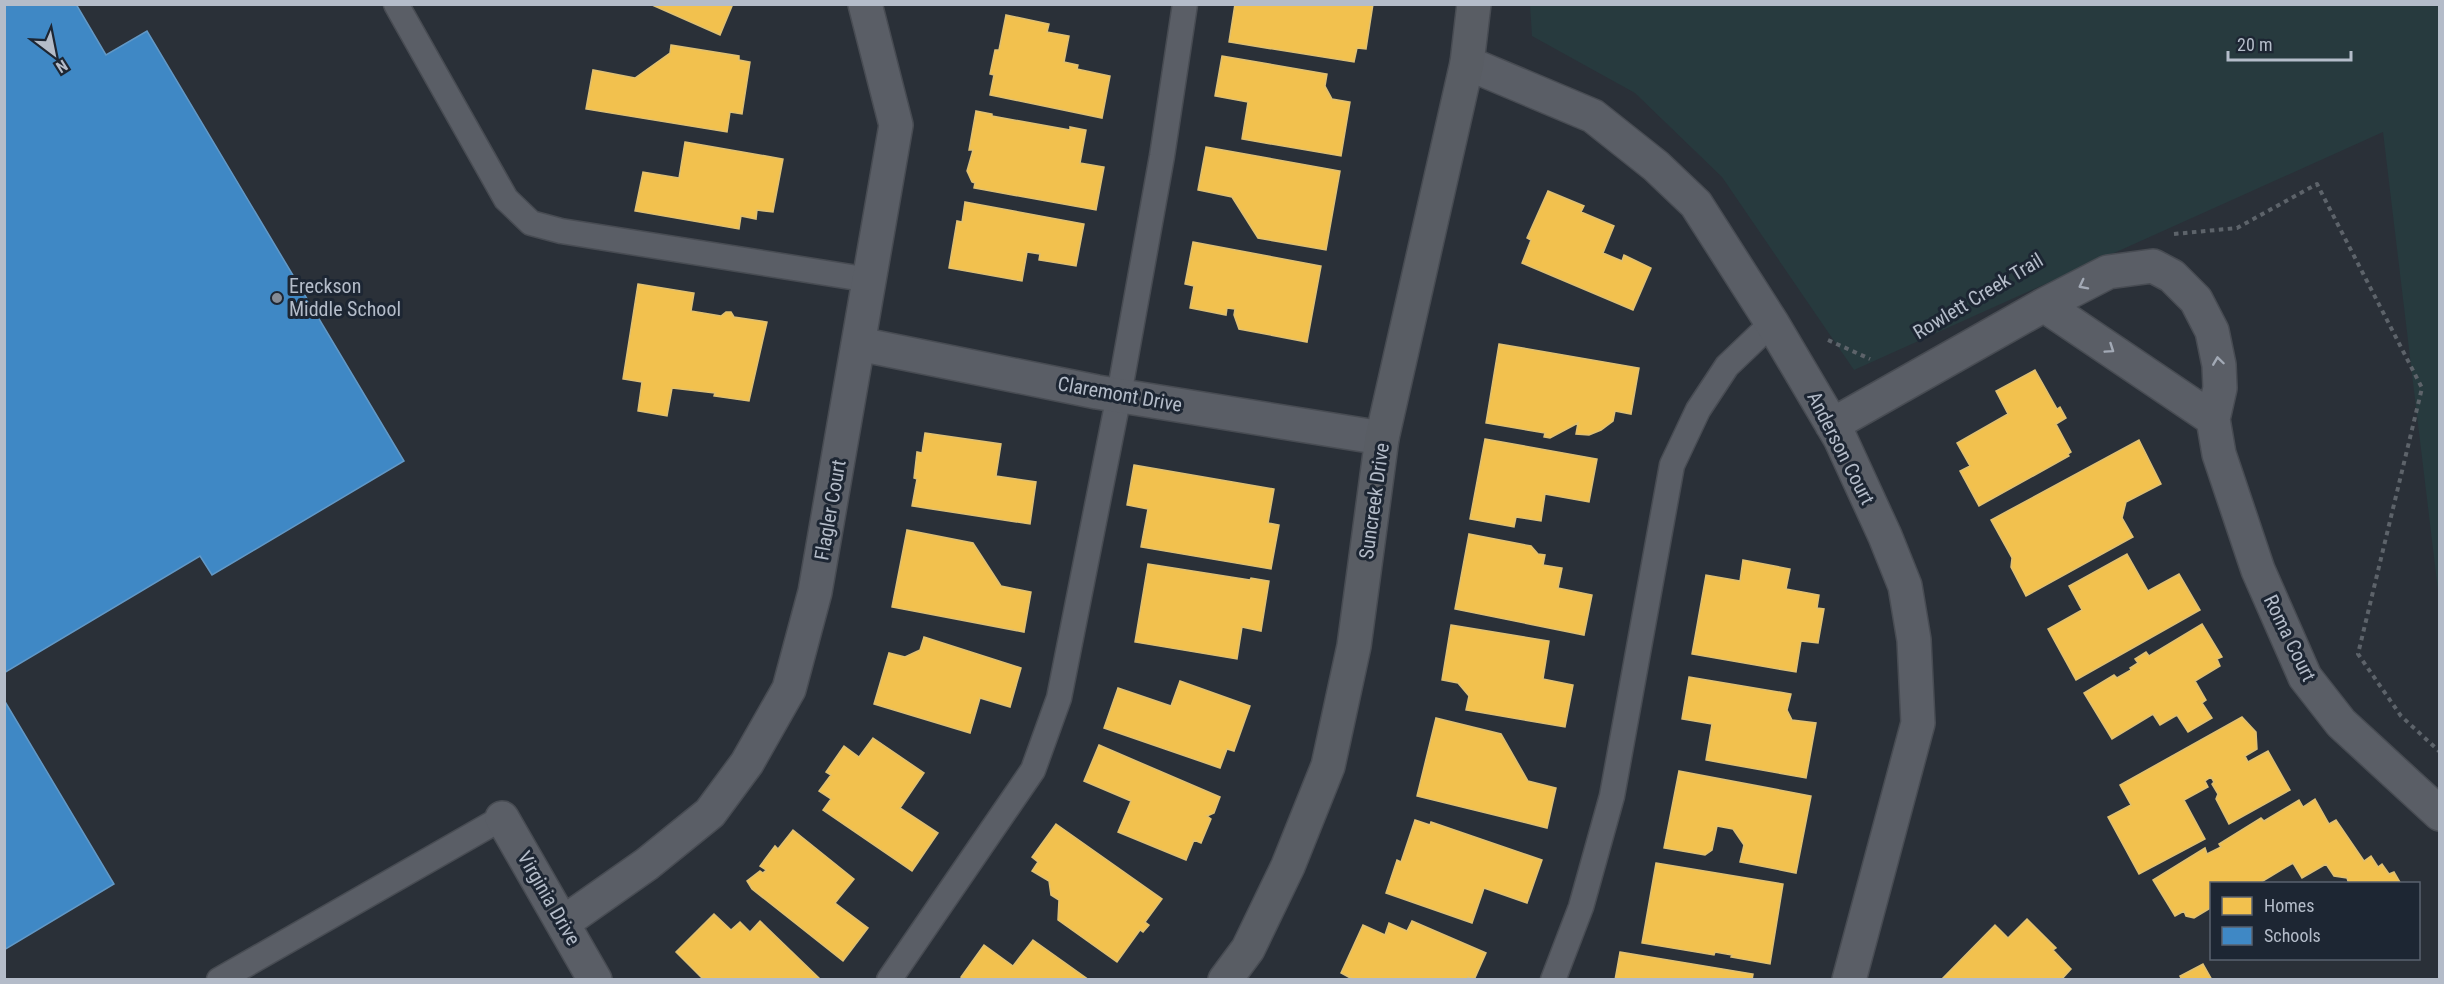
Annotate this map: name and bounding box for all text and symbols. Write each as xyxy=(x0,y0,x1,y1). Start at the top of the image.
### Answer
north arrow xyxy=(24,24,84,84)
scale bar xyxy=(2228,24,2351,62)
text: 20 m xyxy=(2237,34,2272,55)
text: N xyxy=(52,56,71,77)
street label: Rowlett Creek Trail xyxy=(1909,248,2047,344)
place label: Ereckson Middle School xyxy=(289,274,401,321)
one-way arrow xyxy=(2078,278,2089,290)
marker: Ereckson Middle School xyxy=(270,291,284,305)
one-way arrow xyxy=(2103,342,2114,353)
one-way arrow xyxy=(2212,357,2224,366)
street label: Claremont Drive xyxy=(1056,371,1184,417)
street label: Anderson Court xyxy=(1802,387,1880,509)
street label: Suncreek Drive xyxy=(1354,441,1394,561)
street label: Flagler Court xyxy=(809,458,851,562)
street label: Roma Court xyxy=(2259,591,2321,685)
street label: Virginia Drive xyxy=(512,847,586,949)
legend xyxy=(2210,882,2420,960)
text: Homes xyxy=(2264,895,2314,916)
text: Schools xyxy=(2264,925,2321,946)

